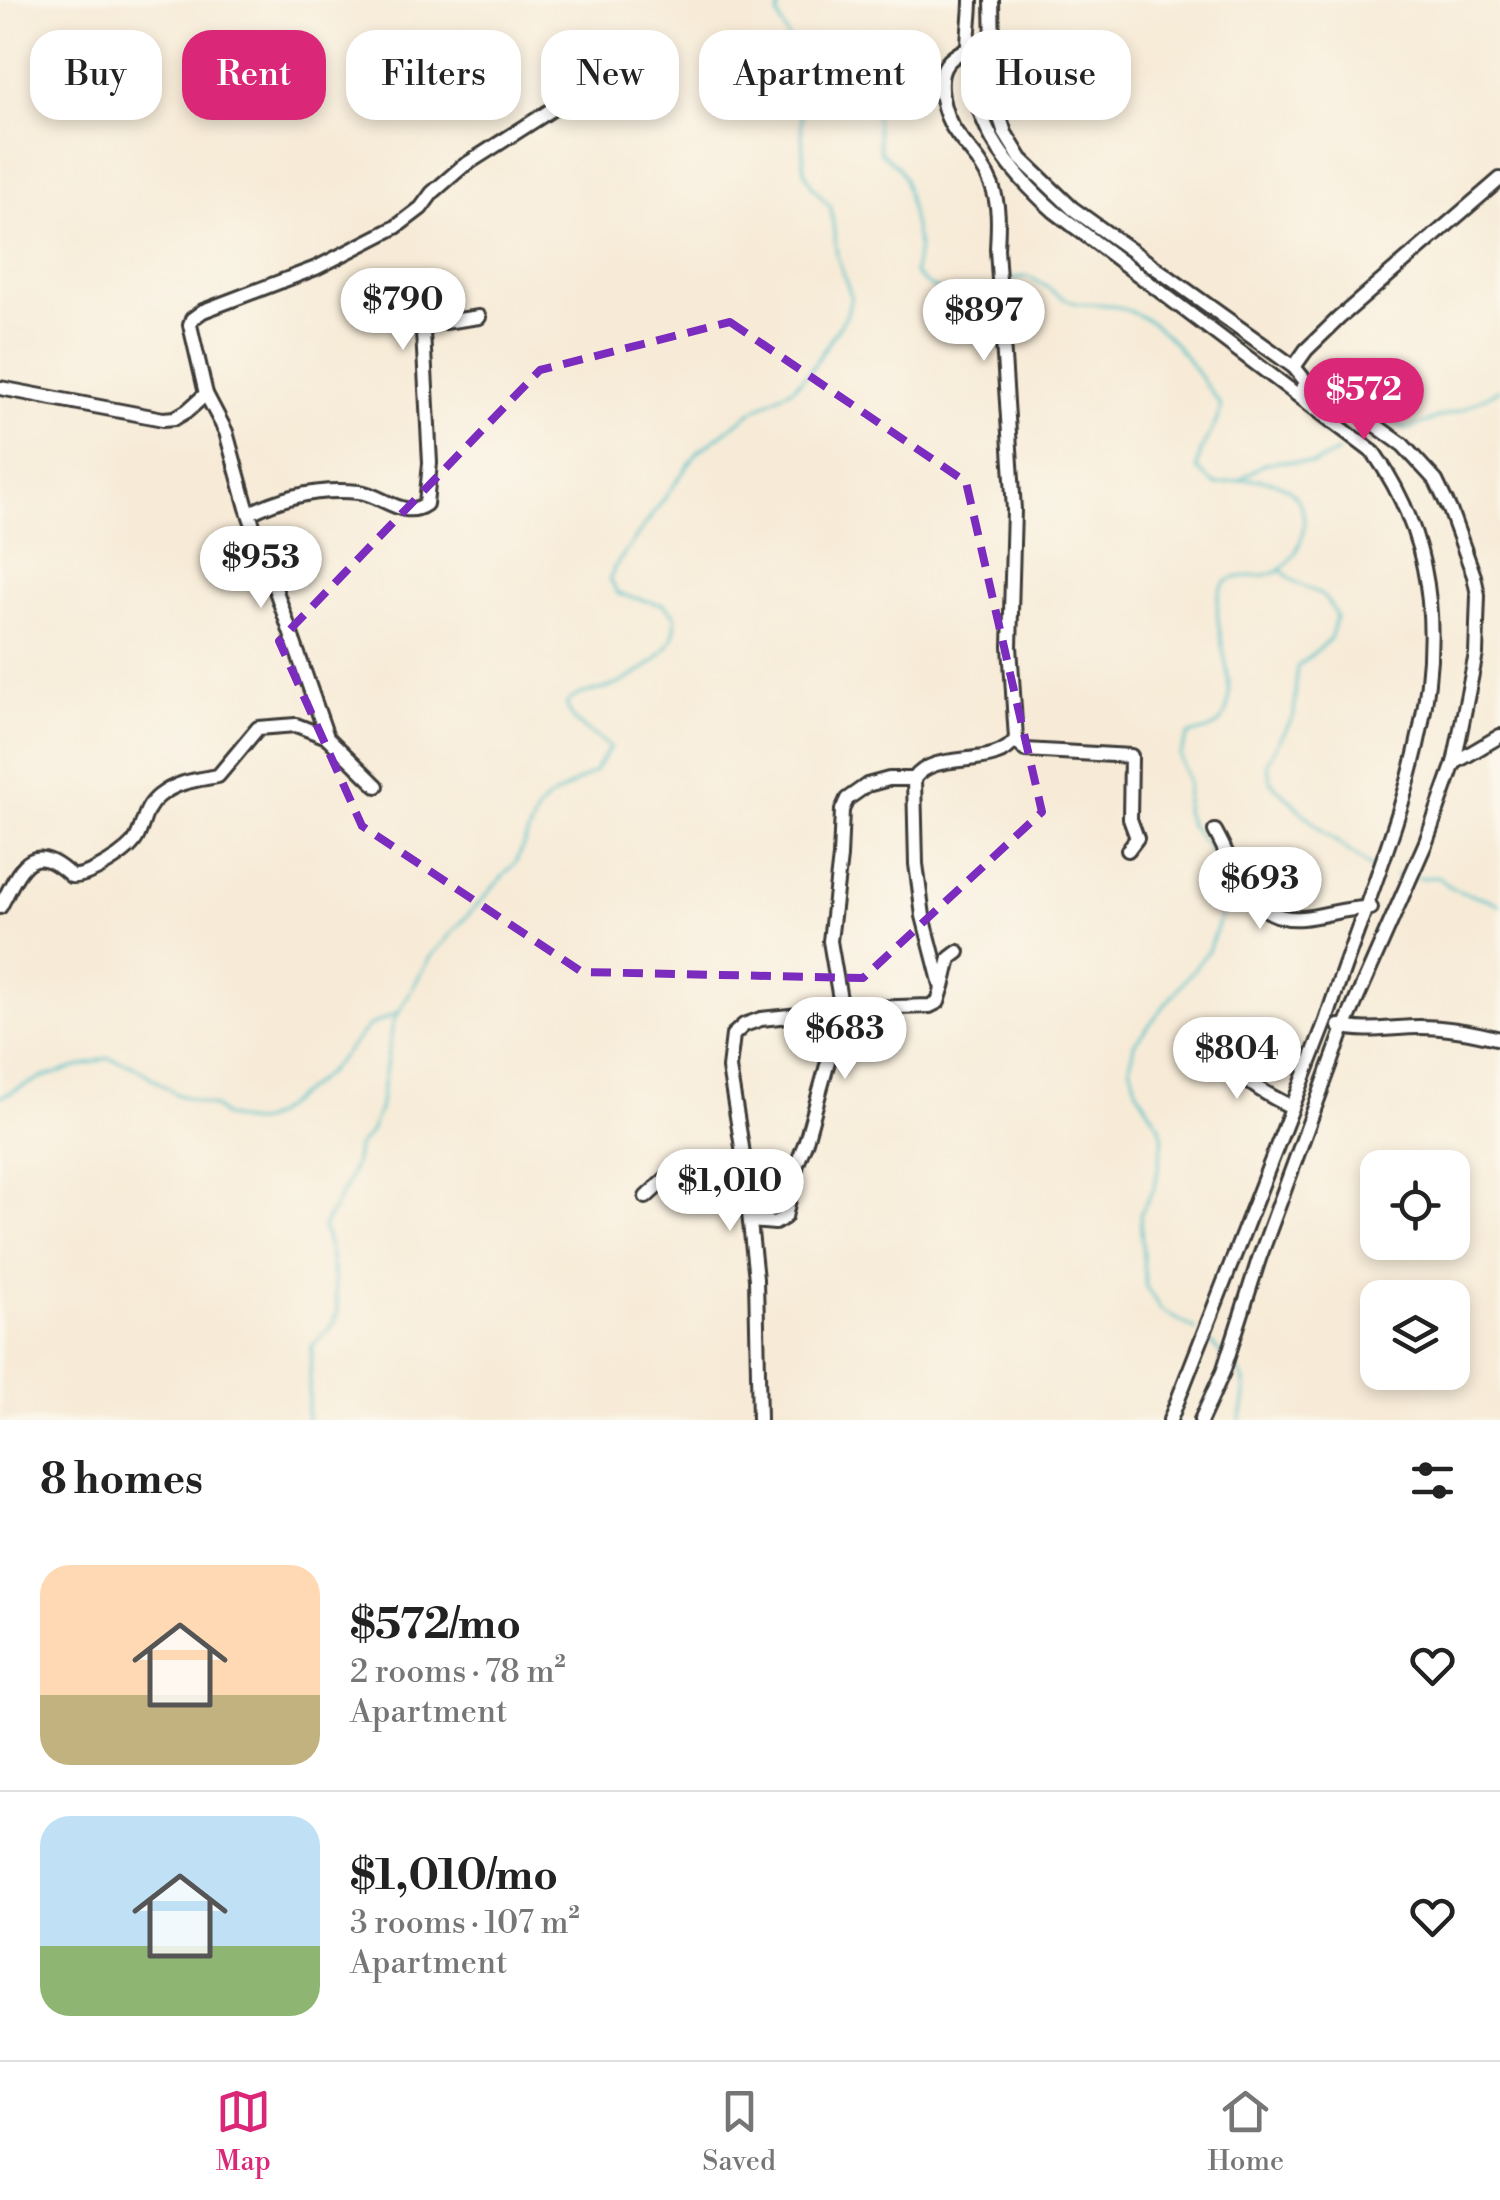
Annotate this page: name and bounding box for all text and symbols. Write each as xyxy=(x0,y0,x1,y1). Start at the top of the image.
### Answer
chip: Buy xyxy=(30,30,162,120)
chip: Rent xyxy=(182,30,326,120)
chip: Filters xyxy=(346,30,521,120)
chip: New xyxy=(541,30,679,120)
chip: Apartment xyxy=(699,30,941,120)
chip: House xyxy=(961,30,1131,120)
pin: $790 xyxy=(344,268,462,353)
pin: $897 xyxy=(925,279,1043,364)
text: $790 xyxy=(363,280,443,320)
text: $897 xyxy=(945,291,1023,331)
pin: $572 xyxy=(1305,358,1423,443)
text: $572 xyxy=(1326,370,1402,410)
pin: $953 xyxy=(202,526,320,611)
text: $953 xyxy=(222,538,300,578)
pin: $693 xyxy=(1201,847,1319,932)
text: $693 xyxy=(1221,859,1299,899)
pin: $683 xyxy=(786,997,904,1082)
text: $683 xyxy=(806,1009,884,1049)
pin: $804 xyxy=(1178,1017,1296,1102)
text: $804 xyxy=(1195,1029,1279,1069)
pin: $1,010 xyxy=(649,1149,811,1234)
map controls xyxy=(1360,1150,1470,1390)
button: locate xyxy=(1360,1150,1470,1260)
text: $1,010 xyxy=(678,1161,782,1201)
button: layers xyxy=(1360,1280,1470,1390)
icon: filters xyxy=(1405,1453,1460,1508)
text: 8 homes xyxy=(40,1454,203,1507)
text: $572/mo xyxy=(350,1599,521,1652)
icon: home xyxy=(120,1605,240,1725)
icon: heart xyxy=(1405,1638,1460,1693)
text: 2 rooms · 78 m² xyxy=(350,1652,566,1692)
text: Apartment xyxy=(350,1692,507,1732)
text: $1,010/mo xyxy=(350,1850,558,1903)
icon: home xyxy=(120,1856,240,1976)
icon: heart xyxy=(1405,1889,1460,1944)
text: 3 rooms · 107 m² xyxy=(350,1903,580,1943)
text: Apartment xyxy=(350,1943,507,1983)
tab: Map xyxy=(216,2084,271,2179)
tab: Saved xyxy=(702,2084,776,2179)
tab: Home xyxy=(1207,2084,1284,2179)

